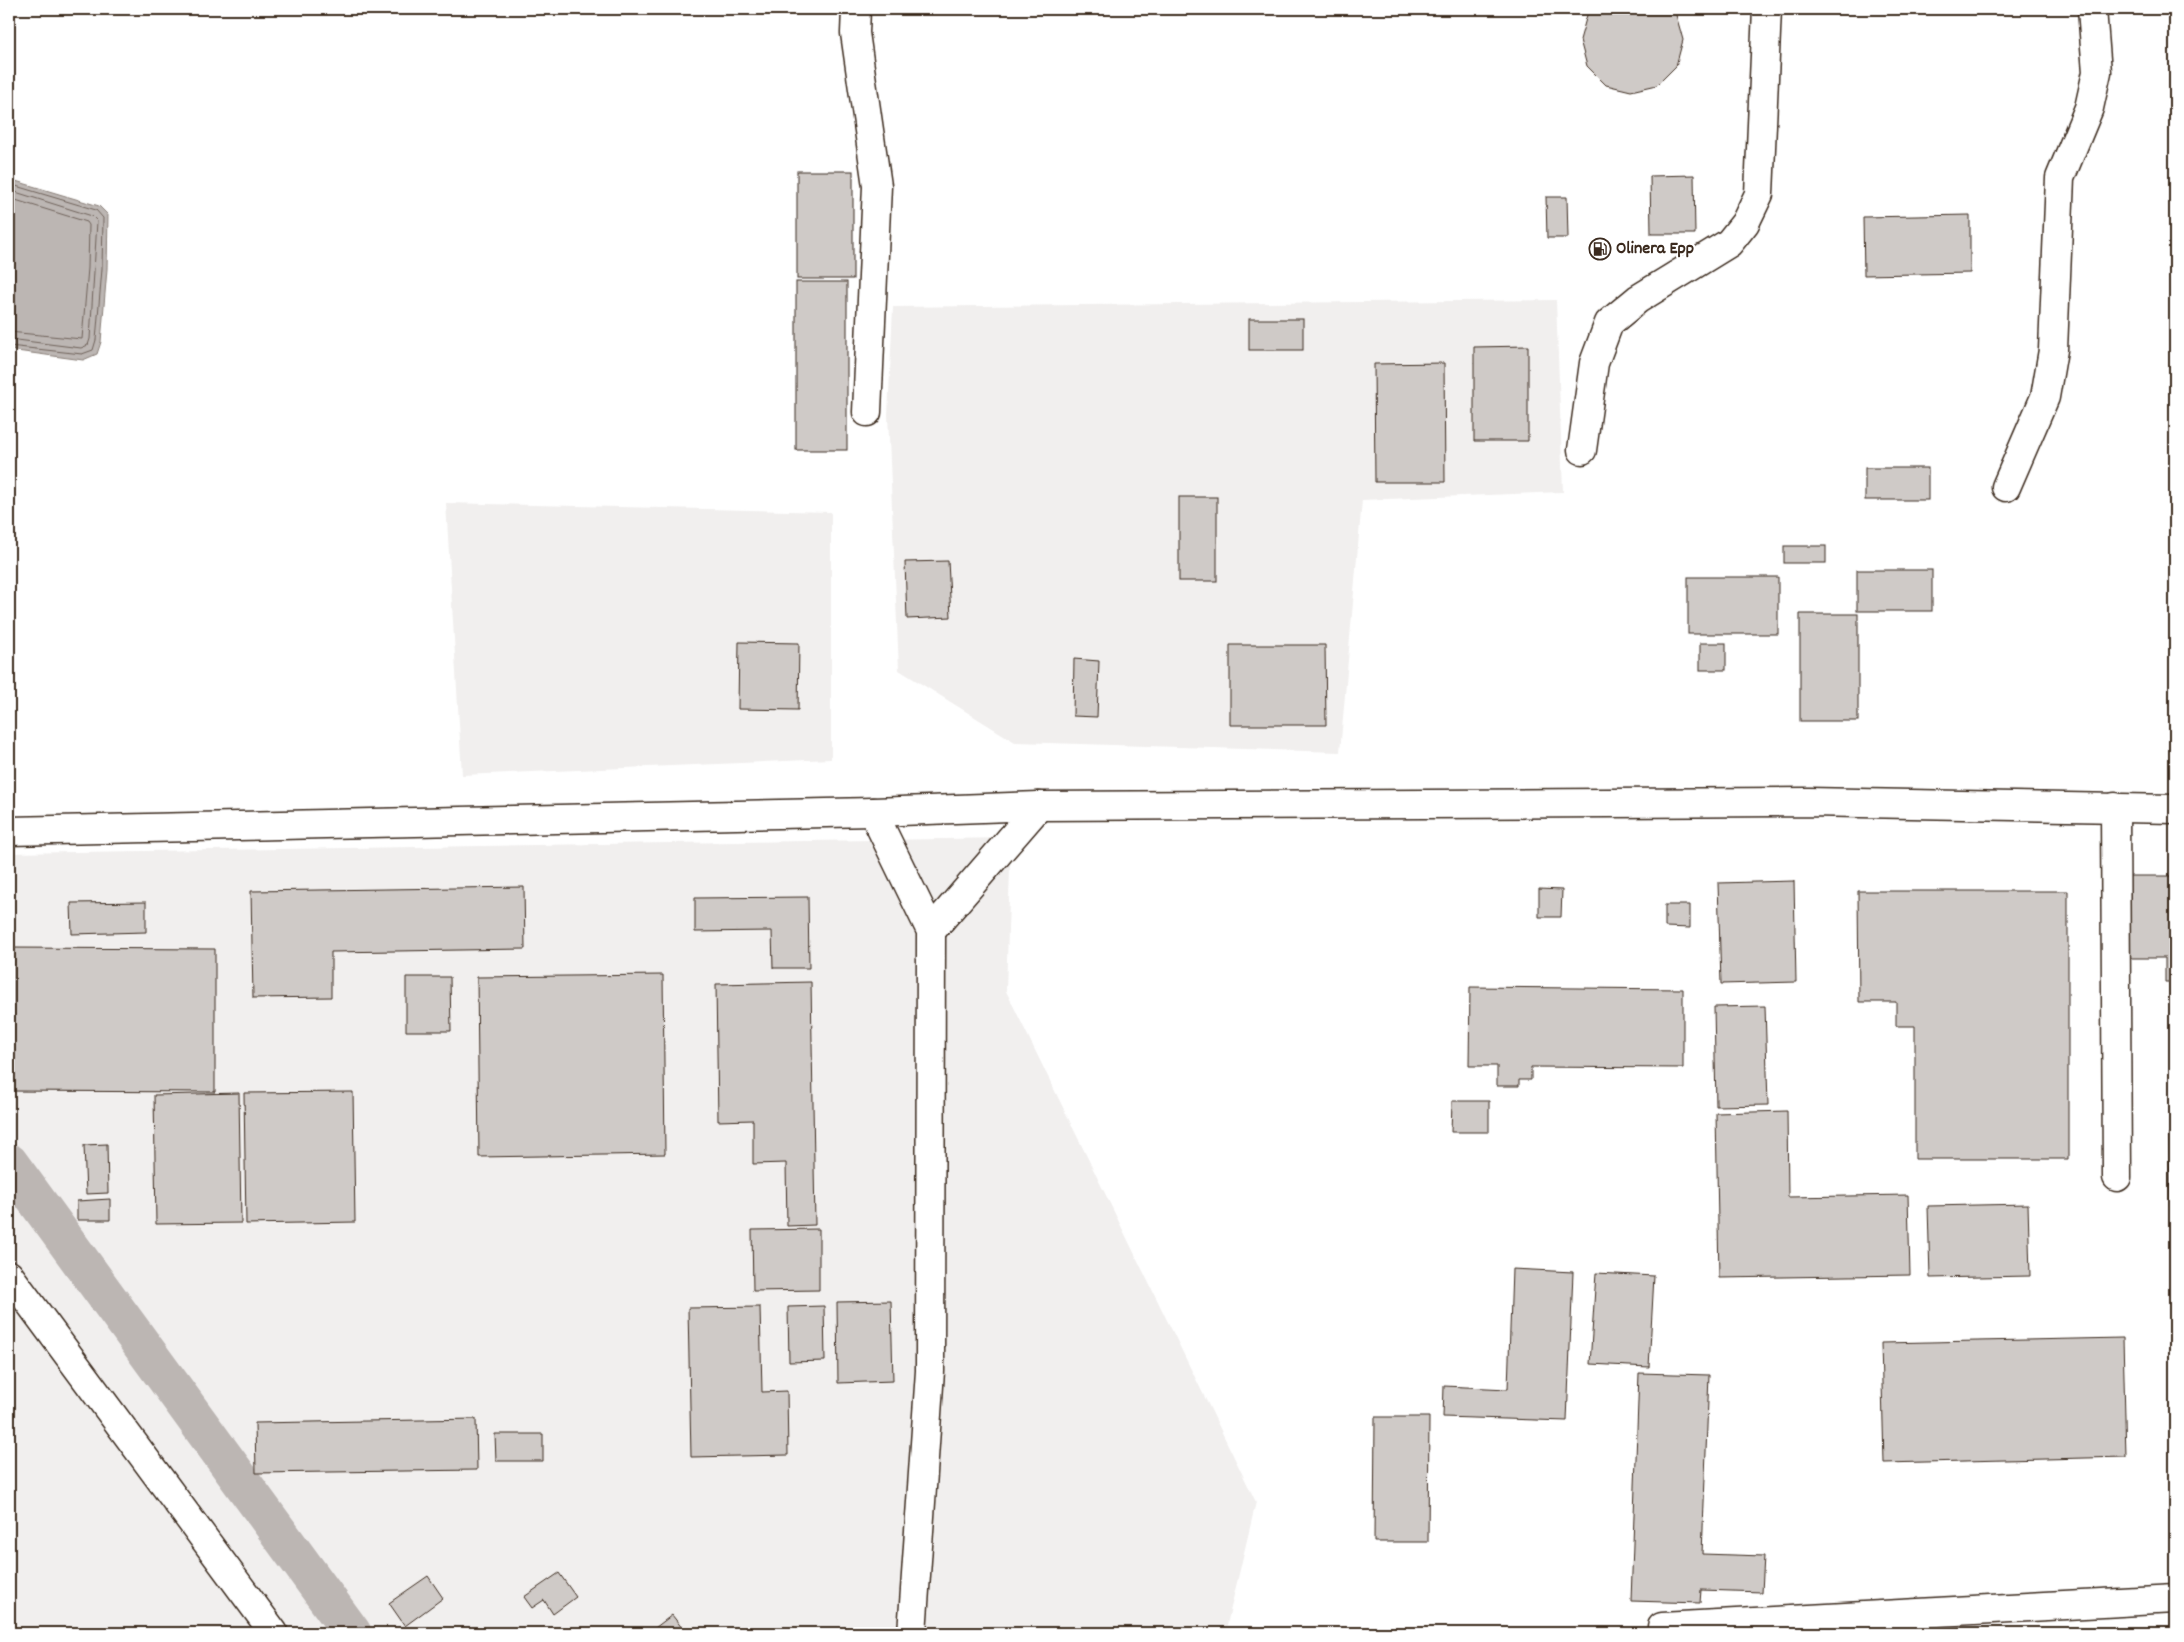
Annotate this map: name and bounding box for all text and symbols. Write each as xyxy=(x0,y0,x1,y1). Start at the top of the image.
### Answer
fuel station icon: Olinera Epp xyxy=(1588,237,1612,261)
place label: Olinera Epp xyxy=(1616,237,1694,262)

